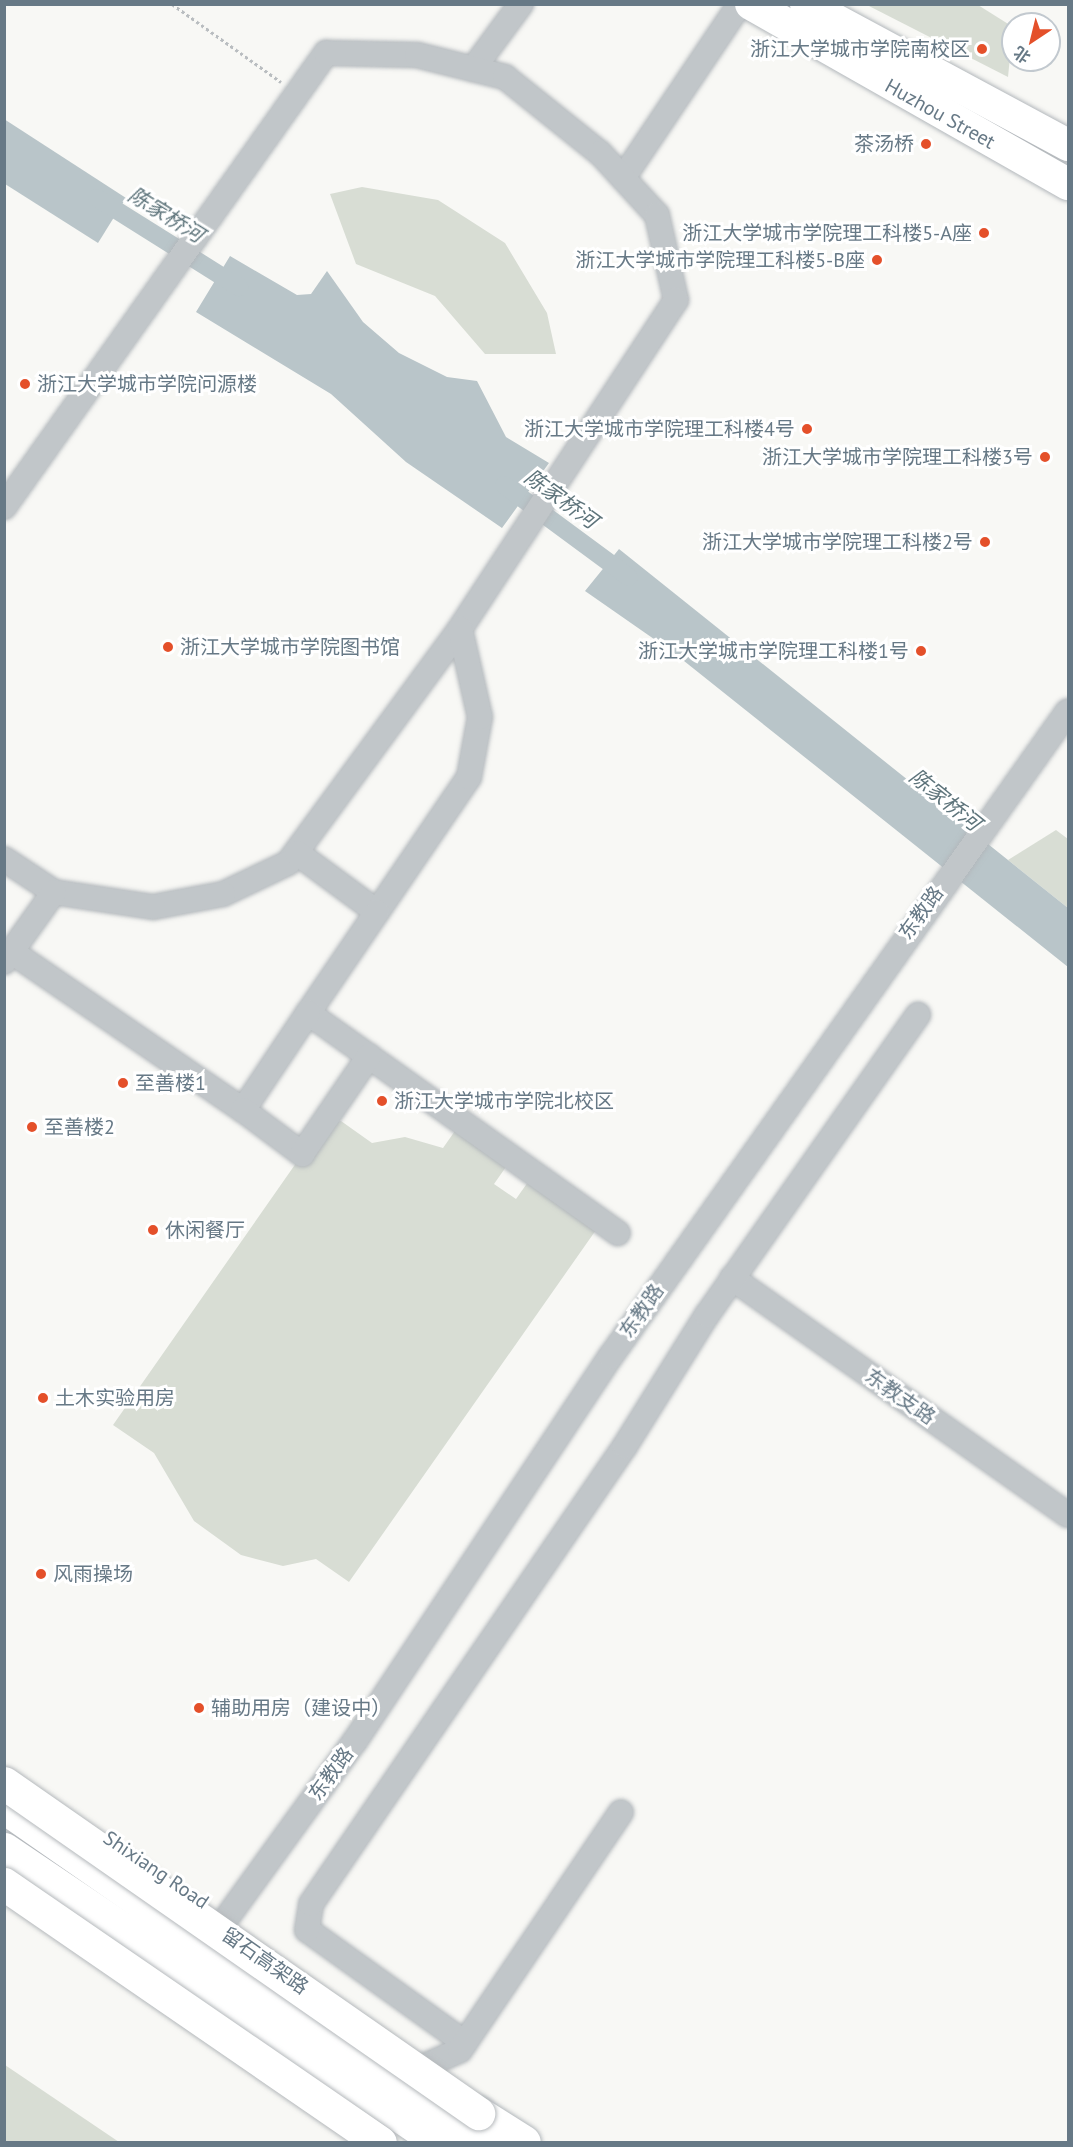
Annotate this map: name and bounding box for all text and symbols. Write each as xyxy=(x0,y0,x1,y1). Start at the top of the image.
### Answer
north arrow xyxy=(1001,12,1061,72)
place label: 浙江大学城市学院南校区 xyxy=(750,37,970,61)
marker: 浙江大学城市学院南校区 xyxy=(975,42,989,56)
text: 北 xyxy=(1010,42,1034,68)
street label: Huzhou Street xyxy=(881,74,999,154)
place label: 茶汤桥 xyxy=(854,132,914,156)
marker: 茶汤桥 xyxy=(919,137,933,151)
water label: 陈家桥河 xyxy=(124,182,208,248)
place label: 浙江大学城市学院理工科楼5-A座 xyxy=(682,221,972,245)
marker: 浙江大学城市学院理工科楼5-A座 xyxy=(977,226,991,240)
place label: 浙江大学城市学院理工科楼5-B座 xyxy=(575,248,865,272)
marker: 浙江大学城市学院理工科楼5-B座 xyxy=(870,253,884,267)
place label: 浙江大学城市学院问源楼 xyxy=(37,372,257,396)
marker: 浙江大学城市学院问源楼 xyxy=(18,377,32,391)
place label: 浙江大学城市学院理工科楼4号 xyxy=(524,417,795,441)
marker: 浙江大学城市学院理工科楼4号 xyxy=(800,422,814,436)
place label: 浙江大学城市学院理工科楼3号 xyxy=(762,445,1033,469)
marker: 浙江大学城市学院理工科楼3号 xyxy=(1038,450,1052,464)
water label: 陈家桥河 xyxy=(520,464,602,534)
place label: 浙江大学城市学院理工科楼2号 xyxy=(702,530,973,554)
marker: 浙江大学城市学院理工科楼2号 xyxy=(978,535,992,549)
place label: 浙江大学城市学院图书馆 xyxy=(180,635,400,659)
place label: 浙江大学城市学院理工科楼1号 xyxy=(638,639,909,663)
marker: 浙江大学城市学院图书馆 xyxy=(161,640,175,654)
marker: 浙江大学城市学院理工科楼1号 xyxy=(914,644,928,658)
water label: 陈家桥河 xyxy=(904,764,986,836)
street label: 东教路 xyxy=(894,882,948,944)
place label: 至善楼1 xyxy=(135,1071,206,1095)
marker: 至善楼1 xyxy=(116,1076,130,1090)
place label: 浙江大学城市学院北校区 xyxy=(394,1089,614,1113)
marker: 浙江大学城市学院北校区 xyxy=(375,1094,389,1108)
place label: 至善楼2 xyxy=(44,1115,115,1139)
marker: 至善楼2 xyxy=(25,1120,39,1134)
place label: 休闲餐厅 xyxy=(165,1218,245,1242)
marker: 休闲餐厅 xyxy=(146,1223,160,1237)
street label: 东教路 xyxy=(615,1280,669,1342)
street label: 东教支路 xyxy=(860,1364,940,1430)
place label: 土木实验用房 xyxy=(55,1386,175,1410)
marker: 土木实验用房 xyxy=(36,1391,50,1405)
place label: 风雨操场 xyxy=(53,1562,133,1586)
marker: 风雨操场 xyxy=(34,1567,48,1581)
place label: 辅助用房（建设中） xyxy=(211,1696,391,1720)
marker: 辅助用房（建设中） xyxy=(192,1701,206,1715)
street label: 东教路 xyxy=(304,1743,358,1805)
street label: Shixiang Road xyxy=(99,1826,213,1914)
street label: 留石高架路 xyxy=(217,1922,313,2000)

